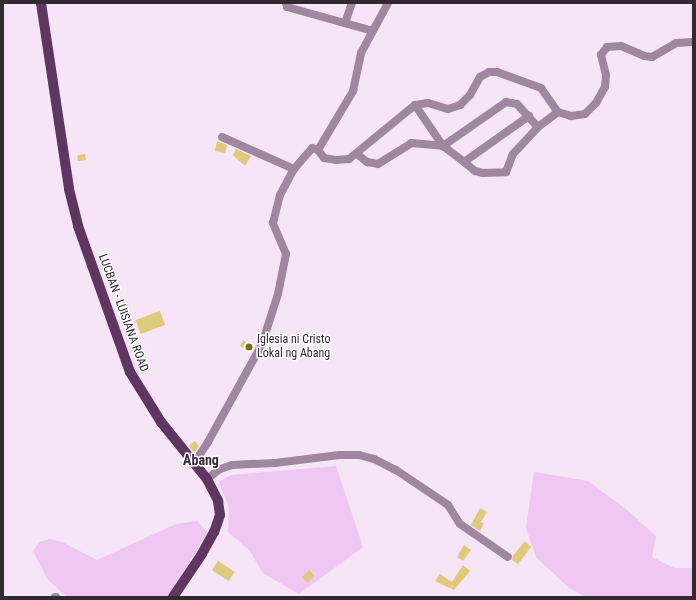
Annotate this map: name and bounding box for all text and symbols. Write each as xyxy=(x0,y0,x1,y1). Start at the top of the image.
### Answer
street label: LUCBAN - LUISIANA ROAD xyxy=(95,252,151,374)
place label: Iglesia ni Cristo Lokal ng Abang xyxy=(257,333,330,361)
marker: Iglesia ni Cristo Lokal ng Abang xyxy=(244,342,254,352)
district label: Abang xyxy=(183,452,219,468)

